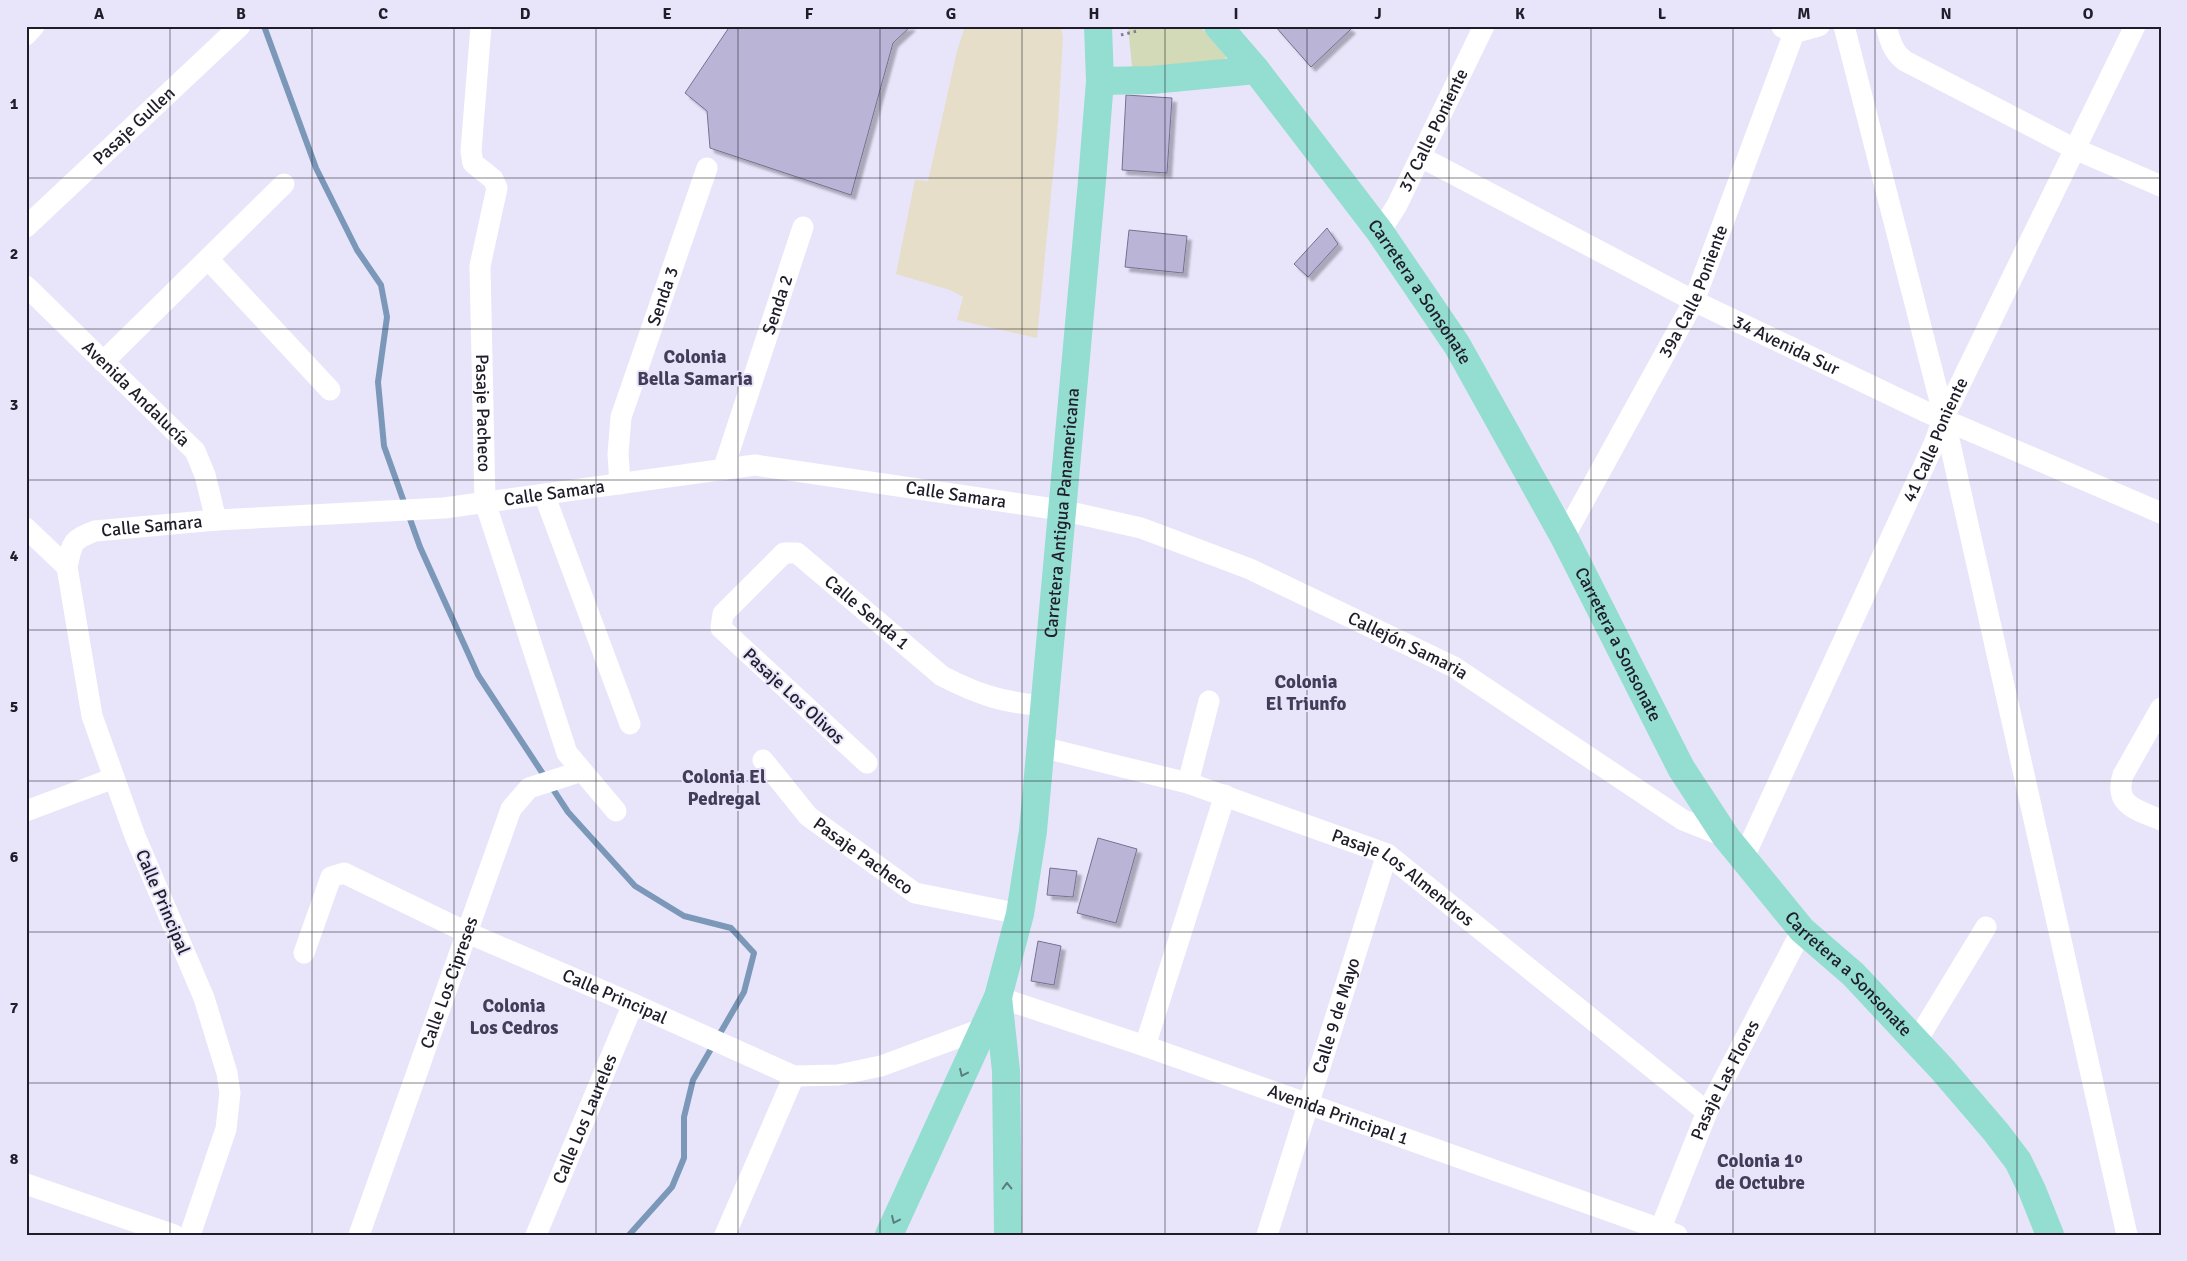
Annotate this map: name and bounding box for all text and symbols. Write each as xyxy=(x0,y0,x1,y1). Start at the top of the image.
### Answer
text: A xyxy=(94,4,105,24)
text: B xyxy=(236,4,246,24)
text: C xyxy=(378,4,388,24)
text: D xyxy=(520,4,531,24)
text: E xyxy=(662,4,672,24)
text: F xyxy=(805,4,814,24)
text: G xyxy=(946,4,956,24)
text: H xyxy=(1089,4,1099,24)
text: I xyxy=(1233,4,1239,24)
text: J xyxy=(1374,4,1382,24)
text: K xyxy=(1515,4,1525,24)
text: L xyxy=(1658,4,1667,24)
text: M xyxy=(1797,4,1811,24)
text: N xyxy=(1940,4,1952,24)
text: O xyxy=(2083,4,2094,24)
street label: 37 Calle Poniente xyxy=(1394,65,1473,195)
street label: Pasaje Gullen xyxy=(88,82,179,169)
text: 1 xyxy=(10,94,19,114)
street label: Carretera a Sonsonate xyxy=(1363,215,1476,368)
street label: 39a Calle Poniente xyxy=(1654,222,1732,362)
text: 2 xyxy=(10,244,18,264)
street label: Senda 3 xyxy=(642,264,683,329)
street label: Senda 2 xyxy=(757,272,797,337)
street label: 34 Avenida Sur xyxy=(1730,310,1843,380)
street label: Avenida Andalucía xyxy=(78,336,195,451)
district label: Colonia Bella Samaria xyxy=(637,345,753,391)
street label: Pasaje Pacheco xyxy=(471,354,495,472)
street label: 41 Calle Poniente xyxy=(1898,374,1973,506)
street label: Carretera Antigua Panamericana xyxy=(1040,387,1084,639)
text: 3 xyxy=(10,395,18,415)
street label: Calle Samara xyxy=(502,475,606,511)
street label: Calle Samara xyxy=(904,476,1008,513)
street label: Calle Samara xyxy=(100,510,203,541)
text: 4 xyxy=(10,546,19,566)
street label: Carretera a Sonsonate xyxy=(1570,563,1667,725)
street label: Calle Senda 1 xyxy=(820,570,914,654)
street label: Callejón Samaria xyxy=(1344,607,1472,684)
street label: Pasaje Los Olivos xyxy=(739,643,849,749)
district label: Colonia El Triunfo xyxy=(1266,670,1347,716)
text: 5 xyxy=(10,697,18,717)
district label: Colonia El Pedregal xyxy=(682,765,766,811)
street label: Pasaje Pacheco xyxy=(809,812,918,899)
street label: Pasaje Los Almendros xyxy=(1329,824,1479,931)
street label: Calle Principal xyxy=(131,846,195,958)
text: 6 xyxy=(10,847,19,867)
street label: Carretera a Sonsonate xyxy=(1780,907,1917,1041)
street label: Calle Los Cipreses xyxy=(415,913,483,1052)
street label: Calle 9 de Mayo xyxy=(1308,955,1365,1076)
street label: Calle Principal xyxy=(559,964,671,1029)
district label: Colonia Los Cedros xyxy=(469,994,559,1040)
text: 7 xyxy=(10,998,19,1018)
street label: Pasaje Las Flores xyxy=(1686,1016,1764,1143)
street label: Calle Los Laureles xyxy=(548,1050,622,1187)
one-way arrow xyxy=(959,1068,970,1077)
street label: Avenida Principal 1 xyxy=(1265,1080,1412,1150)
text: 8 xyxy=(10,1149,19,1169)
district label: Colonia 1º de Octubre xyxy=(1715,1149,1805,1195)
one-way arrow xyxy=(1002,1182,1012,1190)
one-way arrow xyxy=(892,1215,902,1224)

